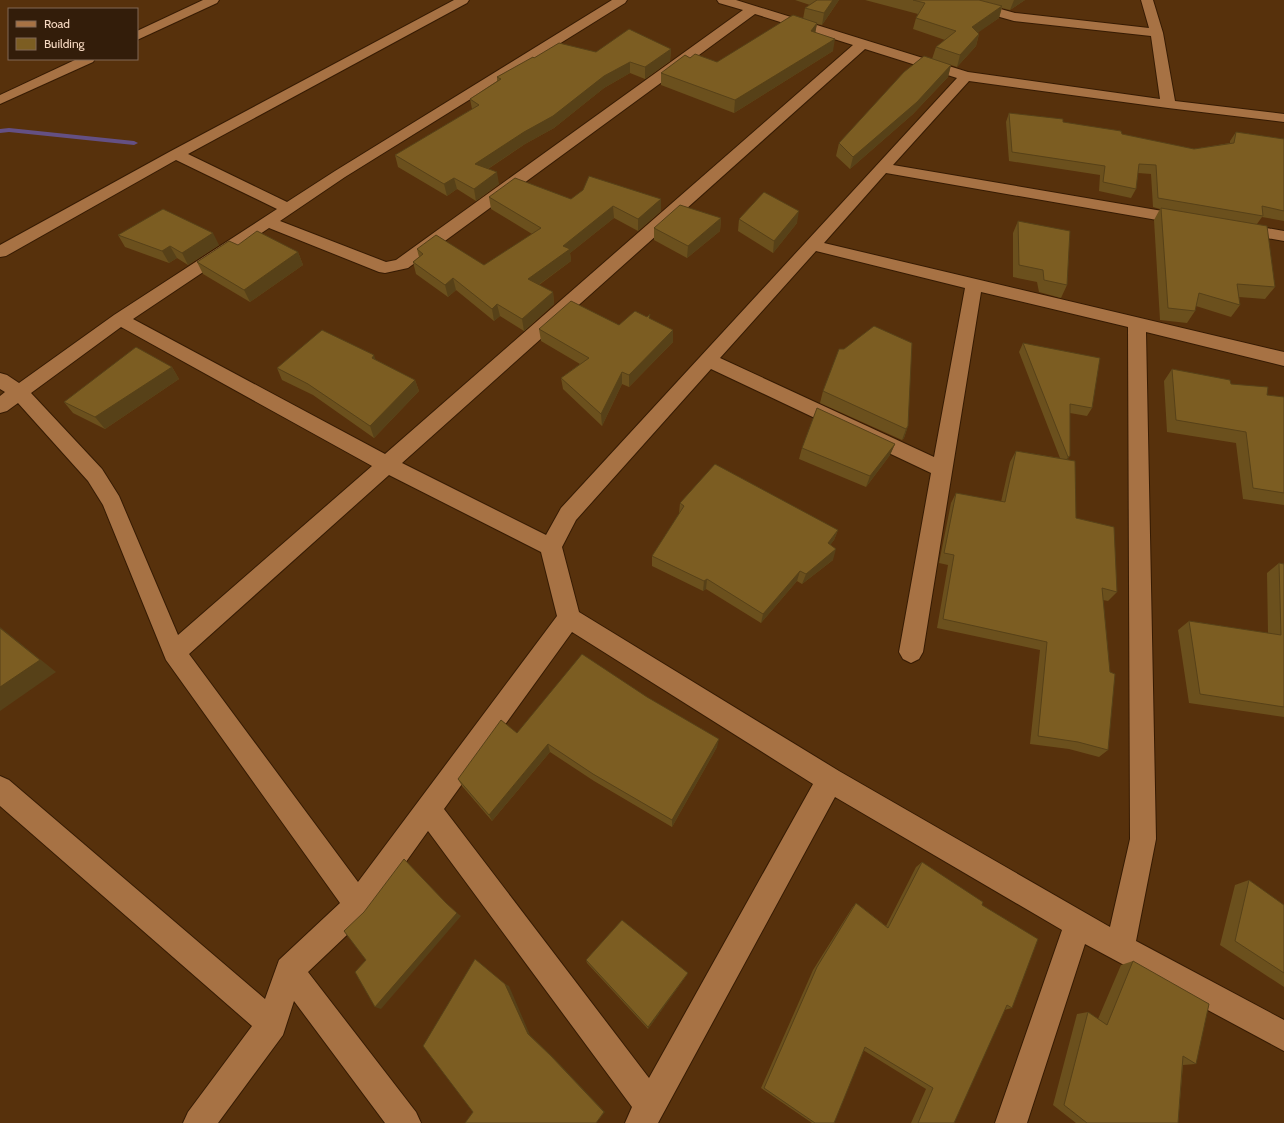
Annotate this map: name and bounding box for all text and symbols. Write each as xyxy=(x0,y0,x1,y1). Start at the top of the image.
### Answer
legend xyxy=(8,8,138,60)
text: Road xyxy=(44,16,70,31)
text: Building xyxy=(44,36,86,51)

